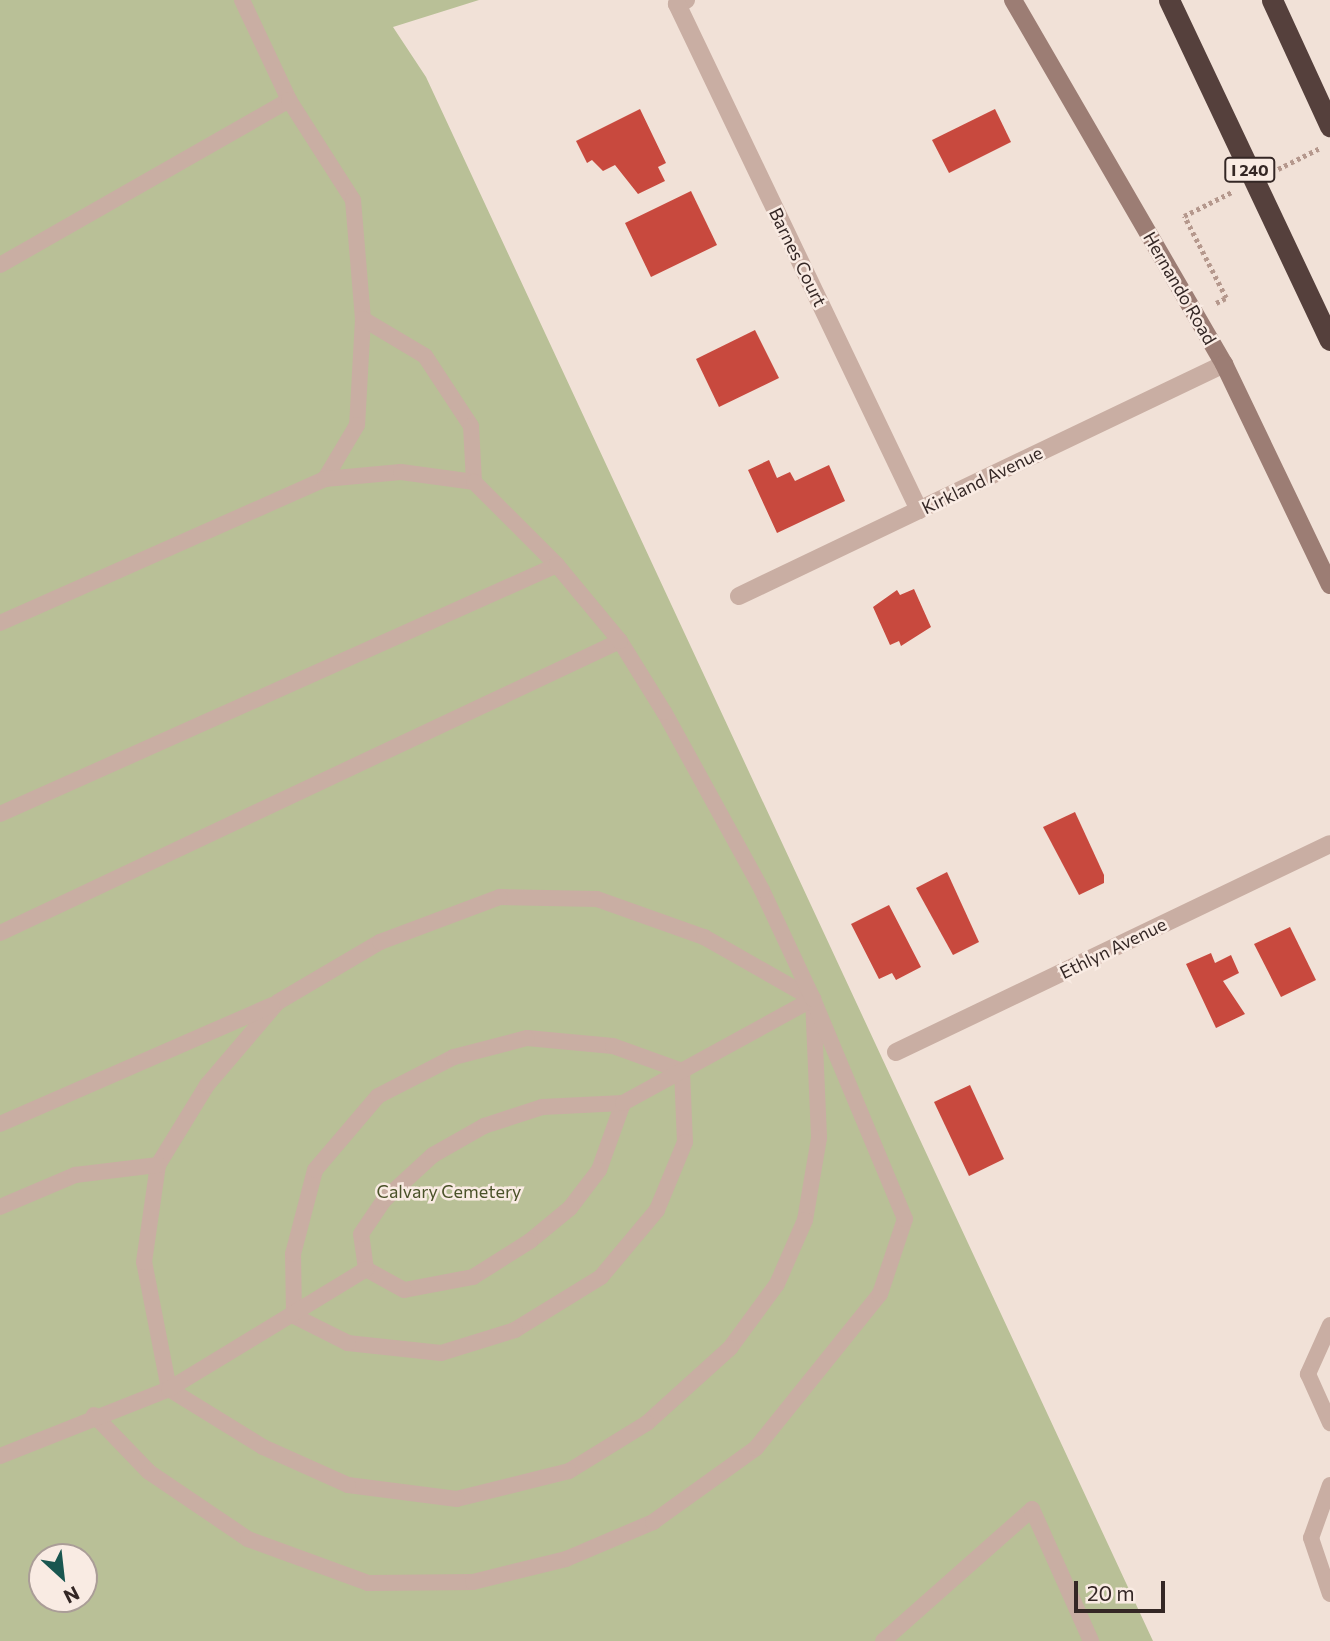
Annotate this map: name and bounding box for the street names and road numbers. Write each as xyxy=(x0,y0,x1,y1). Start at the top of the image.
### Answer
road number: I 240 xyxy=(1224,158,1276,182)
street label: Barnes Court xyxy=(765,204,831,310)
street label: Hernando Road xyxy=(1139,228,1221,348)
street label: Kirkland Avenue xyxy=(918,441,1046,519)
street label: Ethlyn Avenue xyxy=(1056,913,1170,983)

